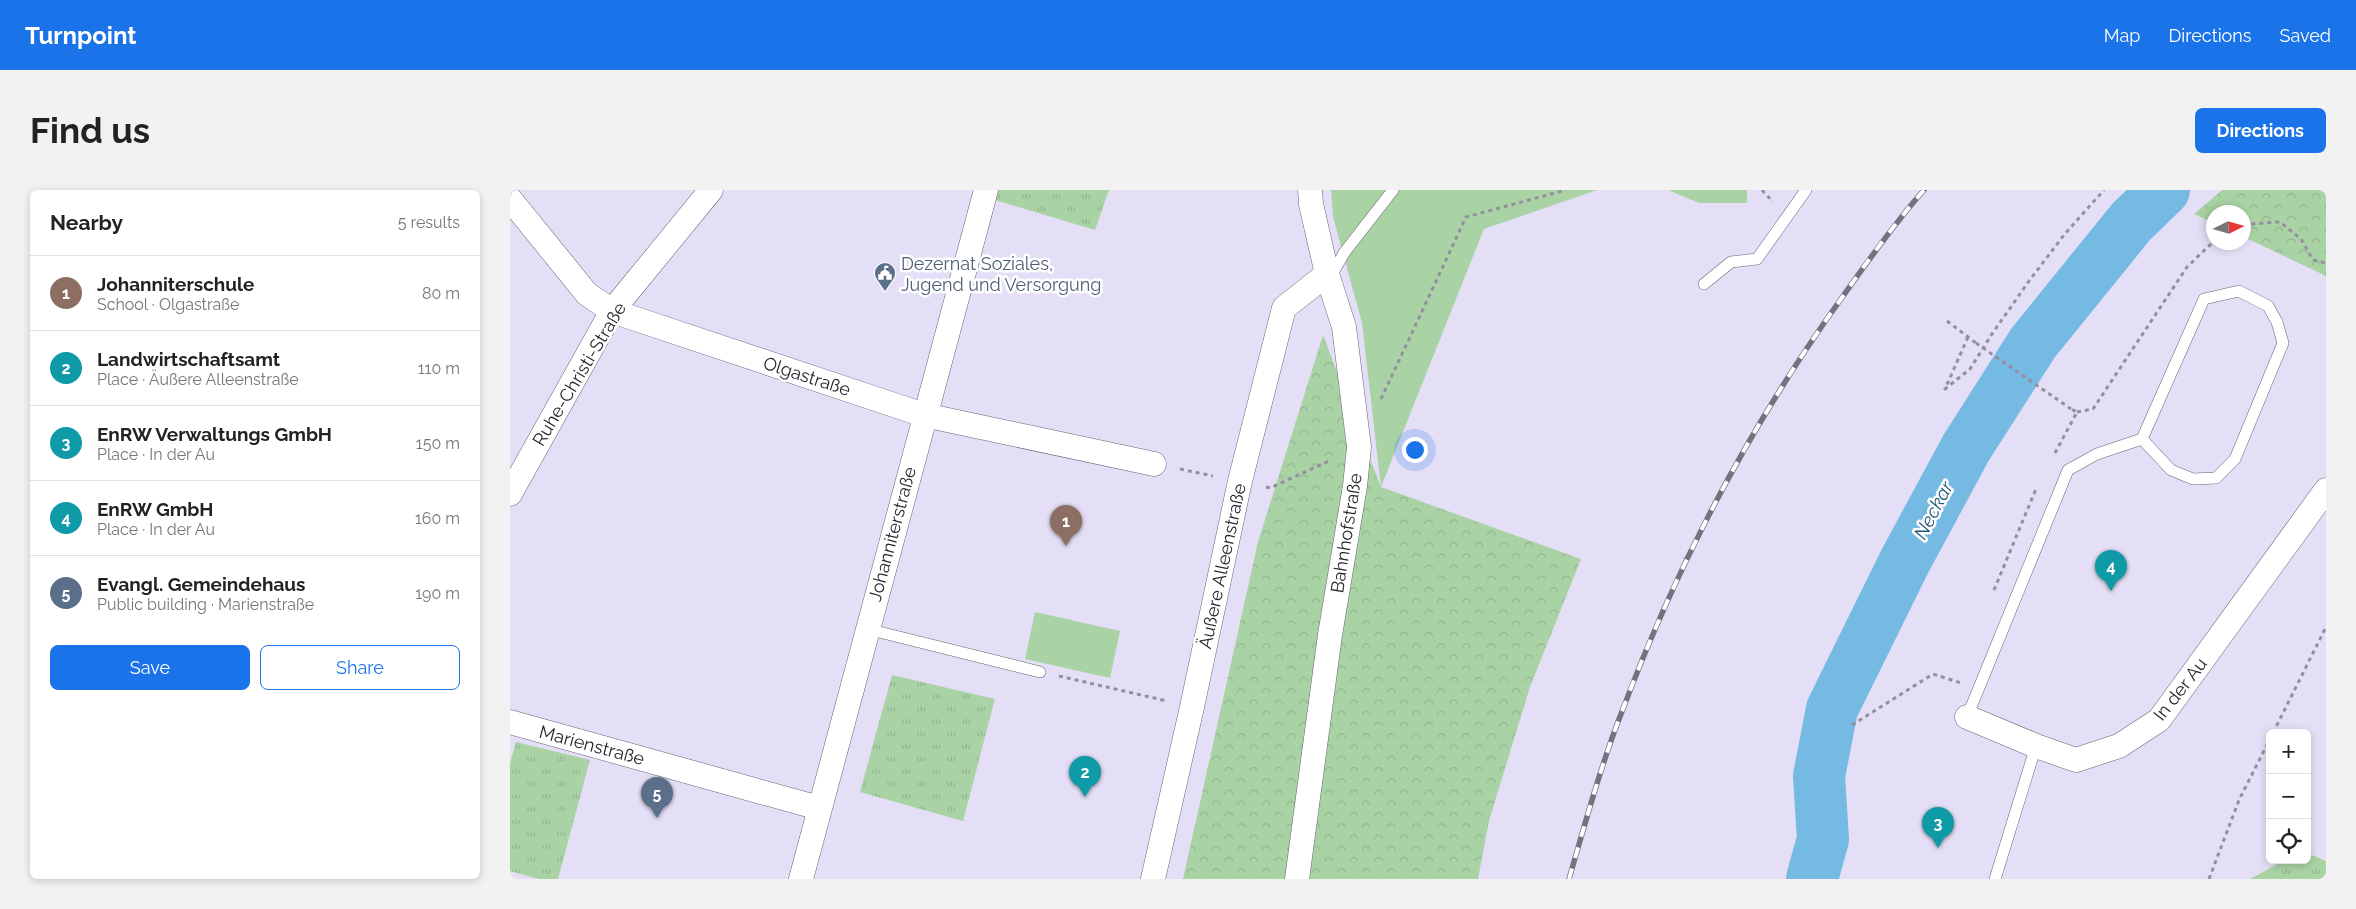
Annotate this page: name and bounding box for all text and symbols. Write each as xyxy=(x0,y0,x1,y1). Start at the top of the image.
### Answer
text: Turnpoint xyxy=(25,21,137,50)
text: Map xyxy=(2104,25,2140,46)
text: Directions xyxy=(2168,25,2252,46)
text: Saved xyxy=(2280,25,2331,46)
button: Directions xyxy=(2195,108,2326,153)
text: Find us xyxy=(30,110,150,151)
north arrow xyxy=(2206,205,2251,250)
text: Nearby xyxy=(50,210,123,235)
text: 5 results xyxy=(398,213,460,232)
place label: Dezernat Soziales, Jugend und Versorgung xyxy=(901,253,1101,295)
public building icon: Dezernat Soziales, Jugend und Versorgung xyxy=(873,261,897,292)
text: Johanniterschule xyxy=(97,273,254,295)
text: 1 xyxy=(62,284,70,303)
text: 80 m xyxy=(422,284,460,303)
text: School · Olgastraße xyxy=(97,295,240,314)
street label: Ruhe-Christi-Straße xyxy=(528,298,630,450)
text: Landwirtschaftsamt xyxy=(97,348,280,370)
street label: Olgastraße xyxy=(761,352,854,400)
text: 2 xyxy=(61,359,71,378)
text: 110 m xyxy=(418,359,460,378)
text: Place · Äußere Alleenstraße xyxy=(97,370,299,389)
text: EnRW Verwaltungs GmbH xyxy=(97,423,332,445)
text: 3 xyxy=(62,434,70,453)
text: 150 m xyxy=(416,434,460,453)
your location xyxy=(1402,437,1428,463)
text: Place · In der Au xyxy=(97,445,215,464)
street label: Johanniterstraße xyxy=(864,464,920,604)
street label: Bahnhofstraße xyxy=(1326,471,1366,594)
water label: Neckar xyxy=(1909,476,1958,543)
street label: Äußere Alleenstraße xyxy=(1194,481,1250,651)
text: EnRW GmbH xyxy=(97,498,213,520)
pin: 1 xyxy=(1050,505,1082,546)
text: 4 xyxy=(61,509,71,528)
text: 160 m xyxy=(415,509,460,528)
text: Place · In der Au xyxy=(97,520,215,539)
pin: 4 xyxy=(2095,550,2127,591)
text: Evangl. Gemeindehaus xyxy=(97,573,305,595)
text: 5 xyxy=(62,584,70,603)
text: 190 m xyxy=(415,584,460,603)
text: Public building · Marienstraße xyxy=(97,595,314,614)
button: Save xyxy=(50,645,250,690)
button: Share xyxy=(260,645,460,690)
street label: In der Au xyxy=(2149,653,2211,725)
street label: Marienstraße xyxy=(537,721,647,769)
map controls xyxy=(2266,729,2311,864)
button: + xyxy=(2266,729,2311,774)
pin: 2 xyxy=(1069,756,1101,797)
button: − xyxy=(2266,774,2311,819)
pin: 5 xyxy=(641,777,673,818)
pin: 3 xyxy=(1922,807,1954,848)
button: locate xyxy=(2266,819,2311,864)

